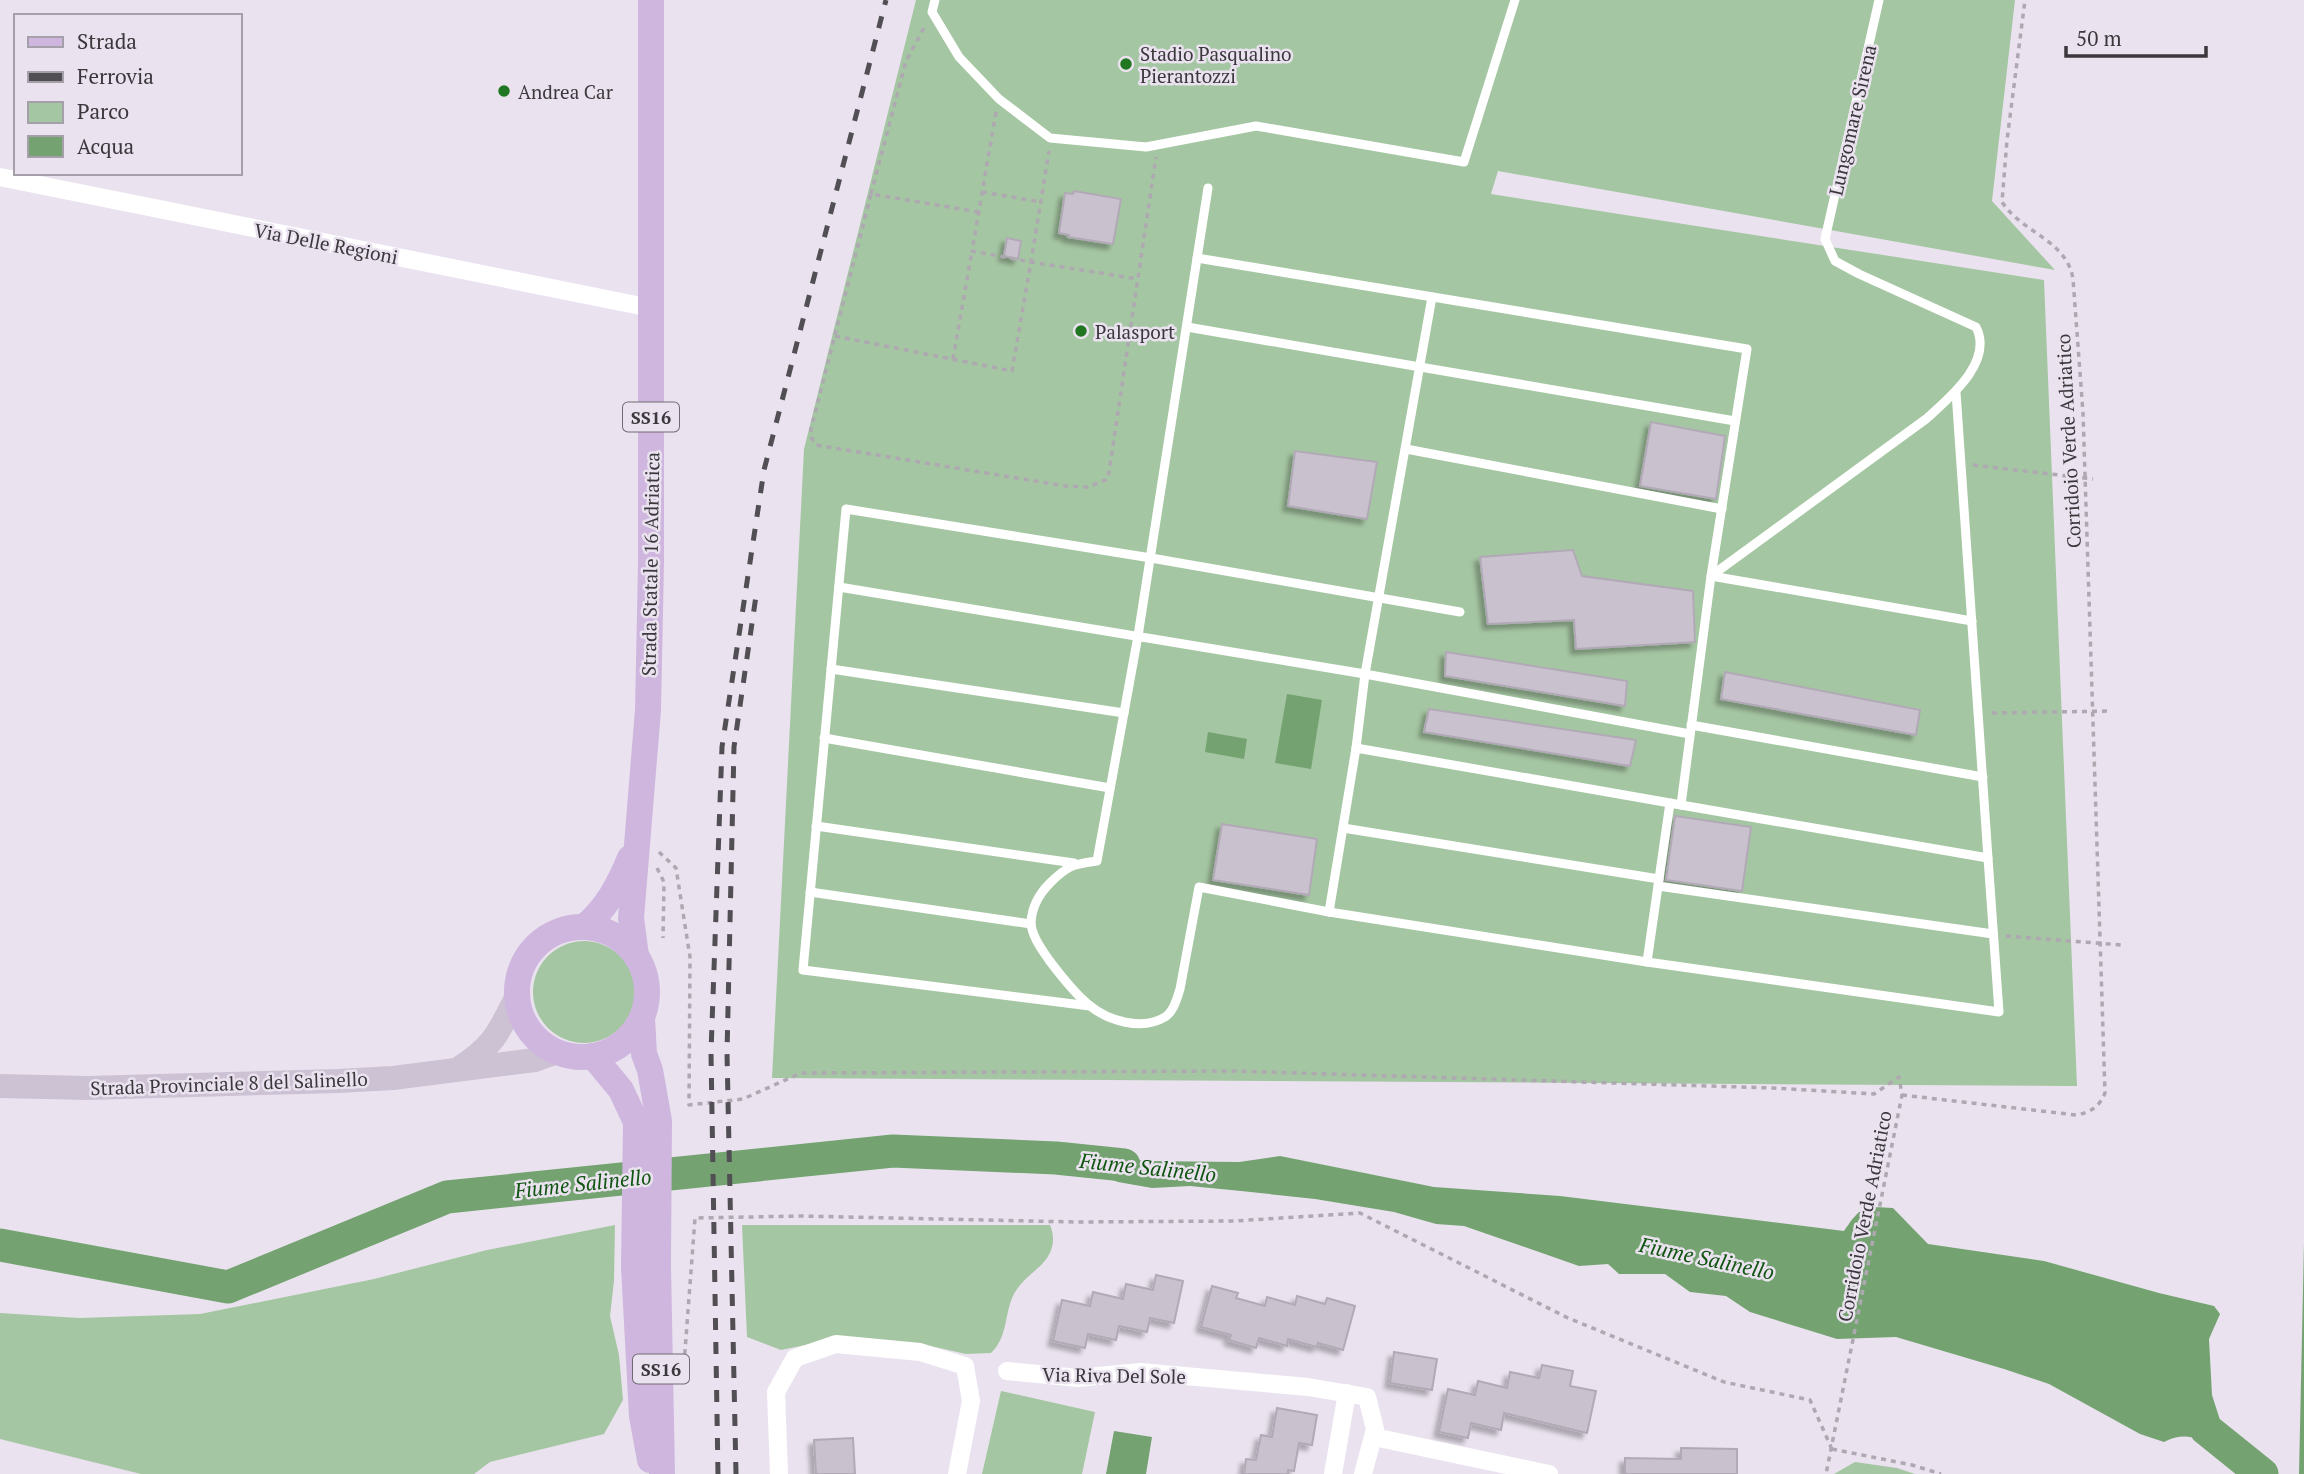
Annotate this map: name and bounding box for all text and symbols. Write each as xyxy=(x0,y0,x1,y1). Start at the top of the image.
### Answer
legend xyxy=(14,14,242,175)
scale bar xyxy=(2066,14,2206,58)
text: 50 m xyxy=(2076,24,2122,52)
text: Strada xyxy=(77,27,137,55)
place label: Stadio Pasqualino Pierantozzi xyxy=(1140,41,1292,88)
street label: Lungomare Sirena xyxy=(1822,42,1882,198)
marker: Stadio Pasqualino Pierantozzi xyxy=(1118,56,1134,72)
text: Ferrovia xyxy=(77,62,154,90)
place label: Andrea Car xyxy=(518,79,614,104)
marker: Andrea Car xyxy=(496,83,512,99)
text: Parco xyxy=(77,97,129,125)
text: Acqua xyxy=(77,132,135,160)
street label: Via Delle Regioni xyxy=(252,217,400,269)
place label: Palasport xyxy=(1095,319,1175,344)
marker: Palasport xyxy=(1073,323,1089,339)
street label: Corridoio Verde Adriatico xyxy=(2050,333,2086,549)
road number: SS16 xyxy=(623,402,679,432)
street label: Strada Statale 16 Adriatica xyxy=(636,451,664,676)
street label: Strada Provinciale 8 del Salinello xyxy=(90,1066,368,1100)
street label: Corridoio Verde Adriatico xyxy=(1831,1108,1897,1324)
water label: Fiume Salinello xyxy=(1077,1146,1218,1188)
water label: Fiume Salinello xyxy=(512,1162,653,1204)
water label: Fiume Salinello xyxy=(1636,1230,1777,1286)
road number: SS16 xyxy=(633,1354,689,1384)
street label: Via Riva Del Sole xyxy=(1042,1361,1186,1389)

